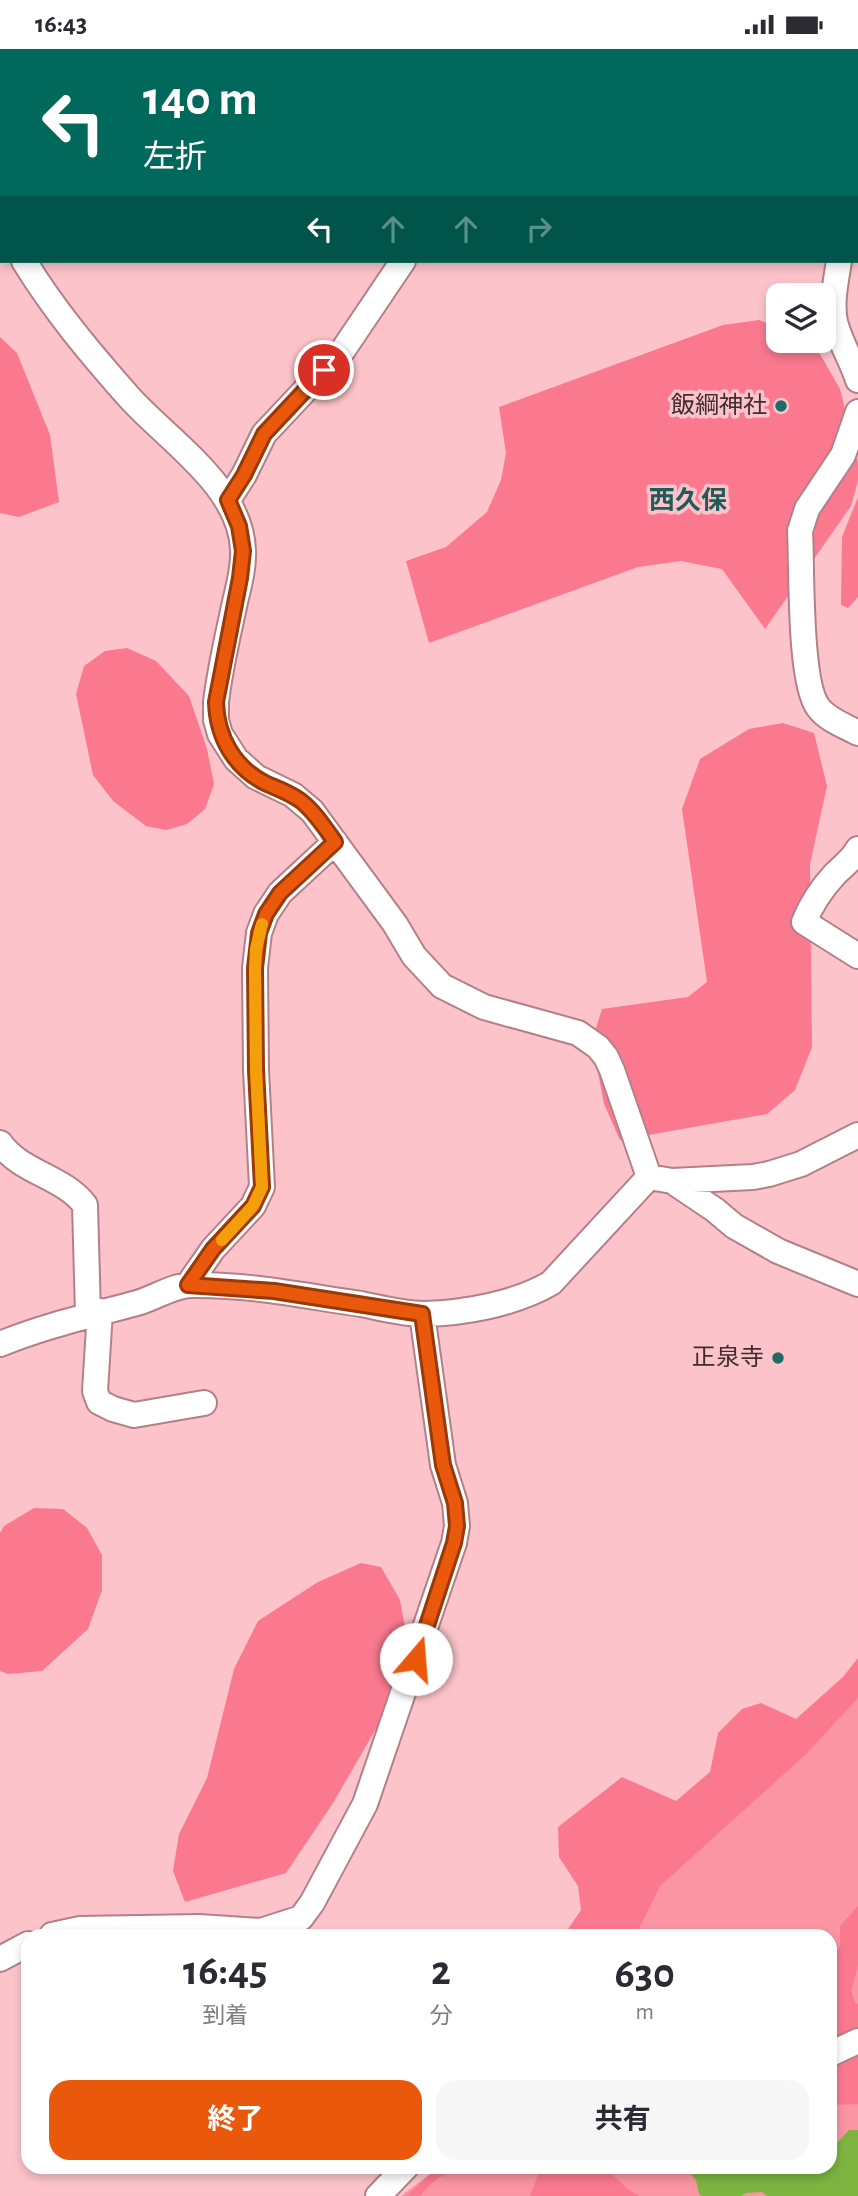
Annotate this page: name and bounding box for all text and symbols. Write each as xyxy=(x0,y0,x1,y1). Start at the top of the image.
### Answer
text: 16:43 xyxy=(35,11,87,37)
text: 140 m xyxy=(143,75,258,124)
icon: left xyxy=(28,77,119,168)
text: 左折 xyxy=(143,141,207,173)
icon: left xyxy=(301,210,339,248)
icon: ahead xyxy=(374,210,412,248)
icon: ahead xyxy=(447,210,485,248)
icon: right xyxy=(520,210,558,248)
map controls xyxy=(766,283,836,353)
button: layers xyxy=(766,283,836,353)
pin xyxy=(294,340,354,400)
icon: arrive xyxy=(305,351,343,389)
place label: 飯綱神社 xyxy=(671,392,767,418)
marker: 飯綱神社 xyxy=(773,398,789,414)
district label: 西久保 xyxy=(649,486,727,514)
place label: 正泉寺 xyxy=(692,1344,764,1370)
marker: 正泉寺 xyxy=(770,1350,786,1366)
position arrow xyxy=(379,1622,453,1696)
text: 16:45 xyxy=(183,1950,267,1992)
text: 2 xyxy=(431,1950,451,1992)
text: 630 xyxy=(615,1953,675,1995)
text: m xyxy=(636,2001,654,2024)
text: 到着 xyxy=(202,2005,248,2028)
text: 分 xyxy=(429,2005,452,2028)
button: 終了 xyxy=(49,2080,422,2160)
button: 共有 xyxy=(436,2080,809,2160)

